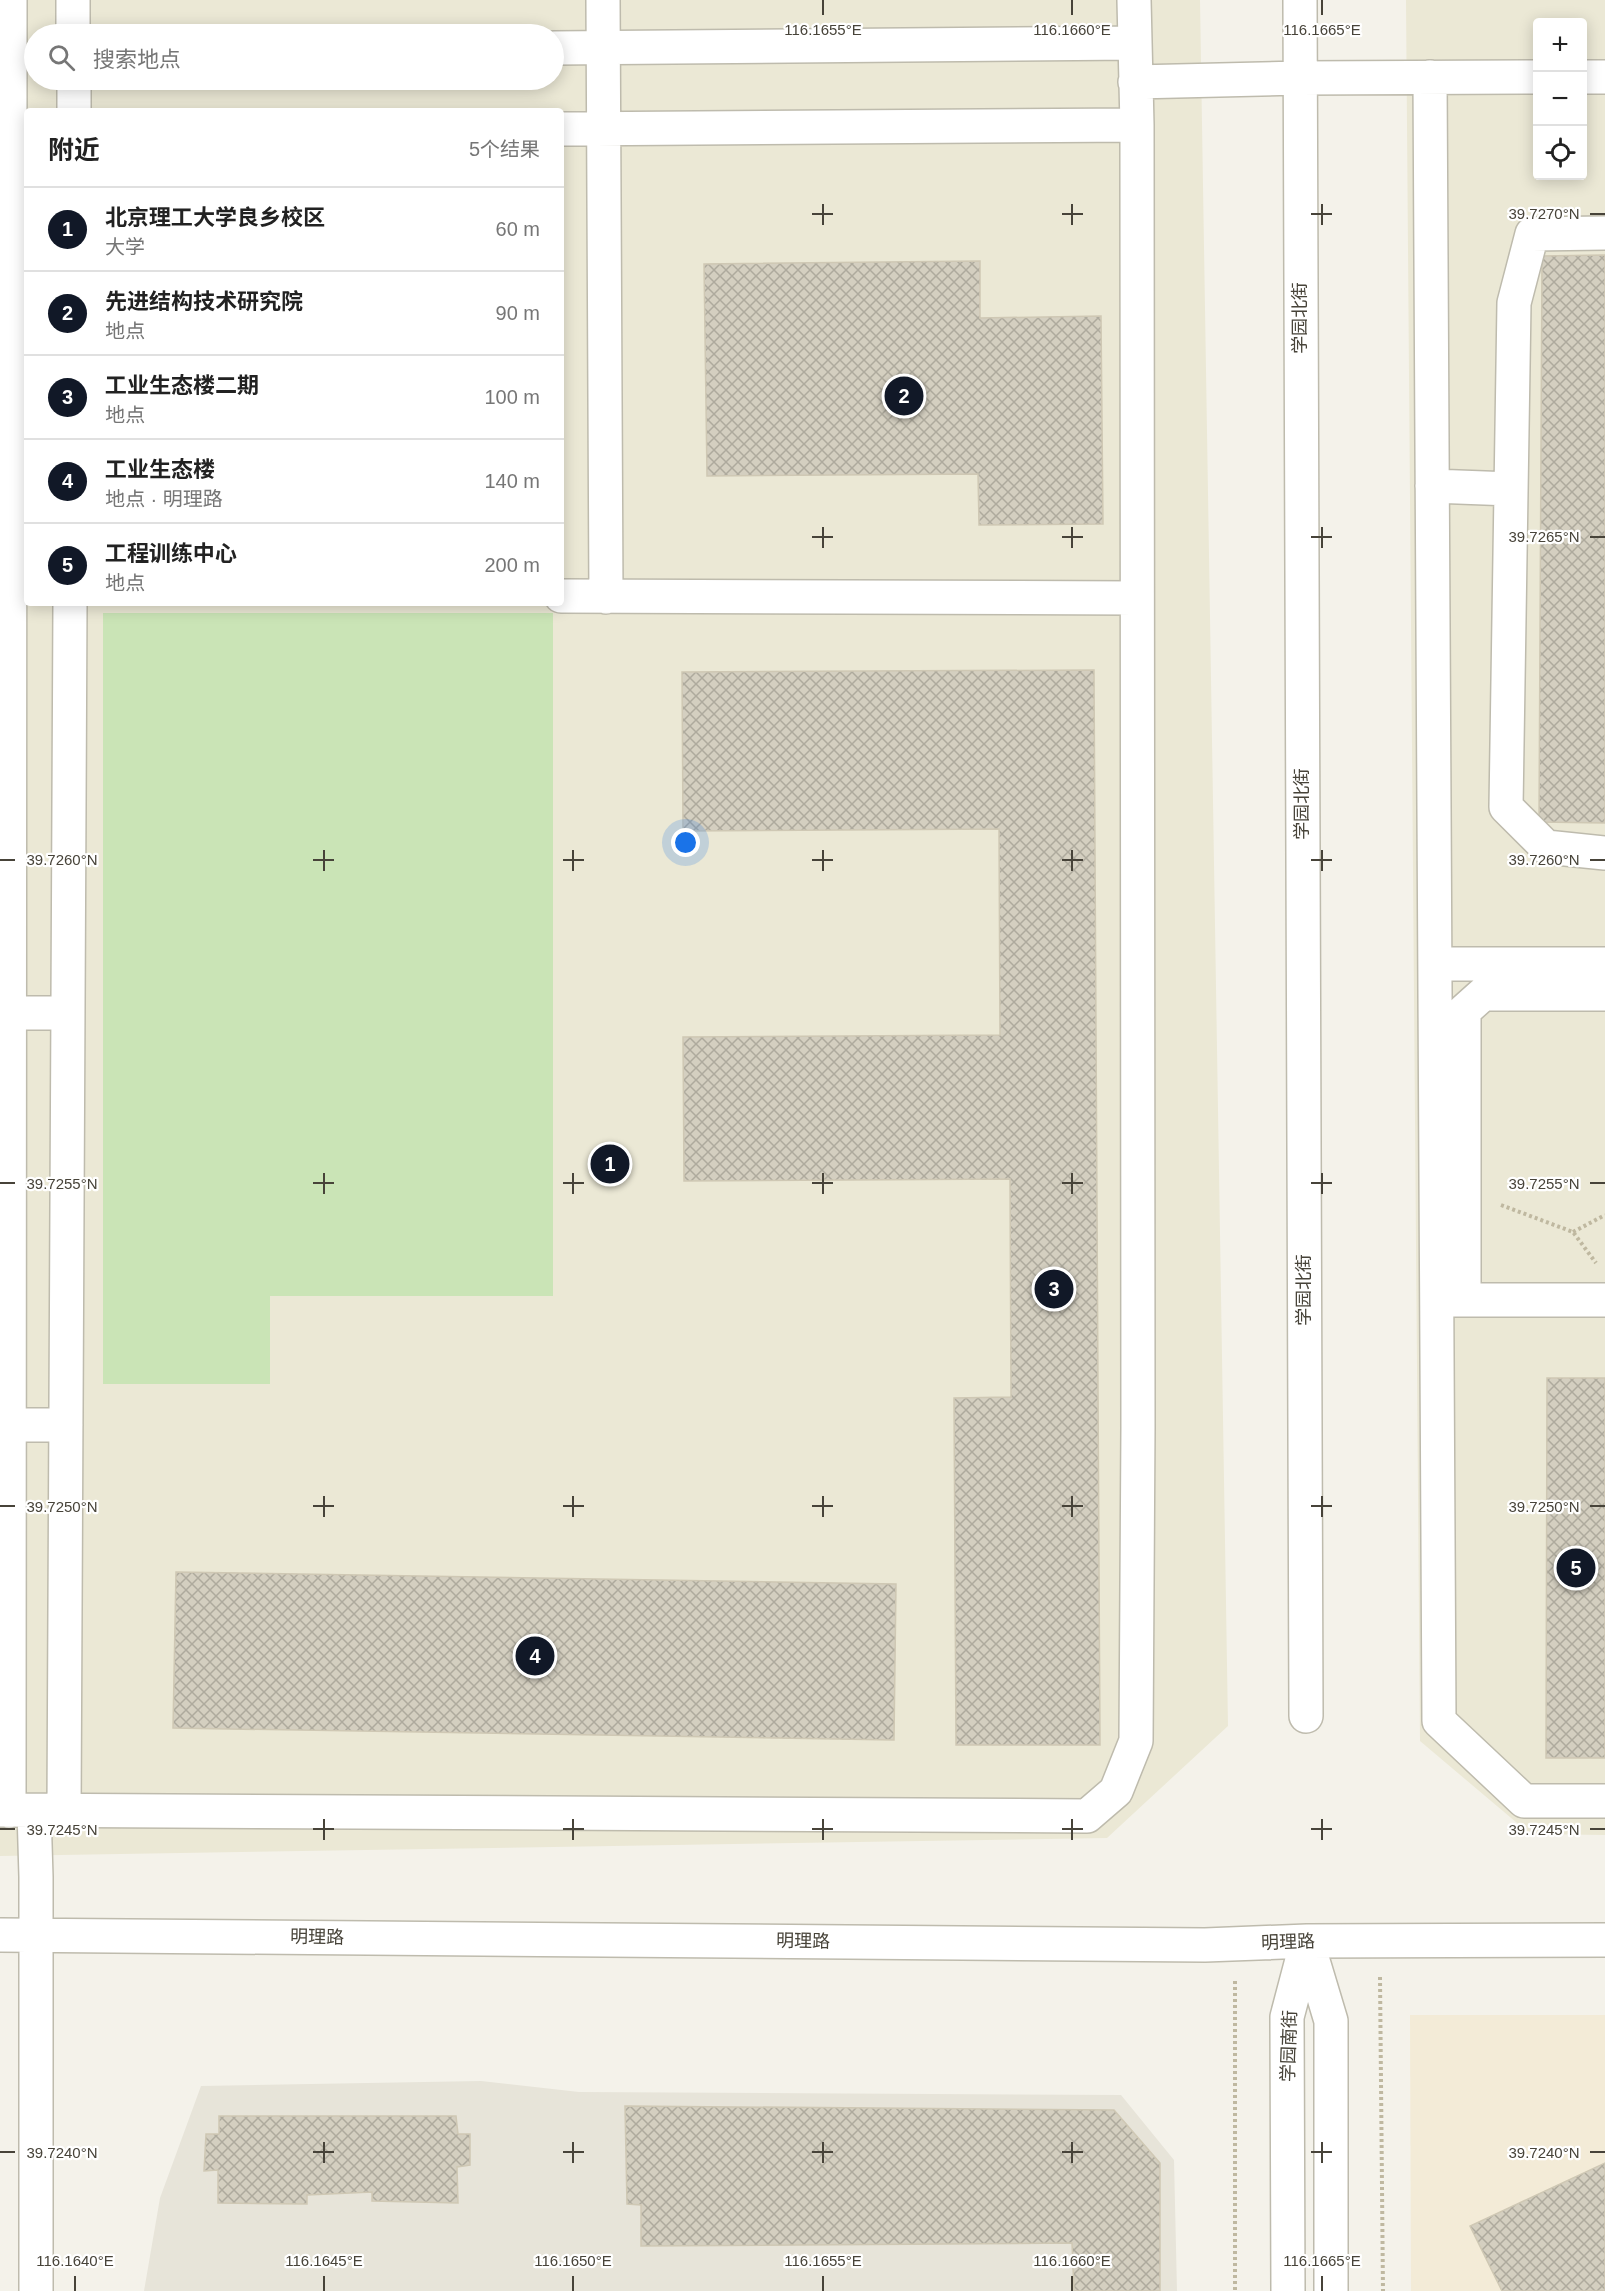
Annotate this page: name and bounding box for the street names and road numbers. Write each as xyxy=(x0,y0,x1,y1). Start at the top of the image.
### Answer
street label: 学园北街 xyxy=(1290,282,1310,354)
street label: 学园北街 xyxy=(1292,768,1312,840)
street label: 学园北街 xyxy=(1294,1254,1314,1326)
street label: 明理路 xyxy=(290,1927,344,1947)
street label: 明理路 xyxy=(776,1931,830,1951)
street label: 明理路 xyxy=(1261,1931,1315,1953)
street label: 学园南街 xyxy=(1278,2010,1300,2082)

